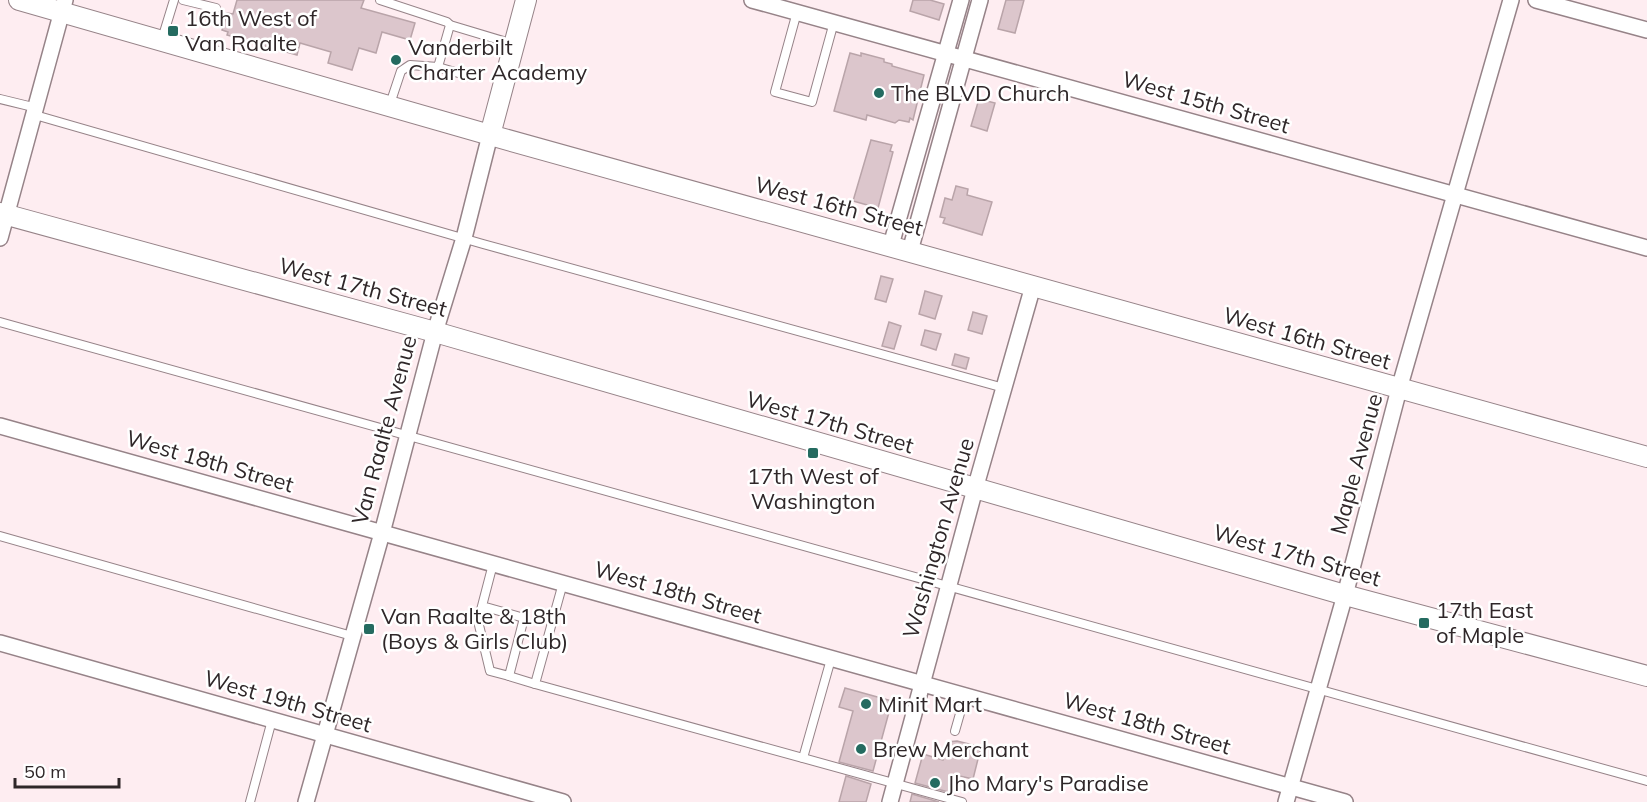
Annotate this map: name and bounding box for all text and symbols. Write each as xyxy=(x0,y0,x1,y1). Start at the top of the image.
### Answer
place label: 16th West of Van Raalte xyxy=(185,4,318,57)
marker: 16th West of Van Raalte xyxy=(166,24,180,38)
place label: Vanderbilt Charter Academy xyxy=(408,33,587,86)
marker: Vanderbilt Charter Academy xyxy=(389,53,403,67)
street label: West 15th Street xyxy=(1119,65,1293,139)
place label: The BLVD Church xyxy=(891,79,1070,107)
marker: The BLVD Church xyxy=(872,86,886,100)
street label: West 16th Street xyxy=(752,170,926,242)
street label: West 17th Street xyxy=(276,251,450,323)
street label: West 16th Street xyxy=(1220,301,1394,375)
street label: Van Raalte Avenue xyxy=(345,332,423,528)
street label: West 17th Street xyxy=(743,385,917,459)
street label: Maple Avenue xyxy=(1324,390,1388,538)
street label: West 18th Street xyxy=(123,424,297,498)
street label: Washington Avenue xyxy=(896,435,980,641)
marker: 17th West of Washington xyxy=(806,446,820,460)
place label: 17th West of Washington xyxy=(747,462,880,515)
street label: West 17th Street xyxy=(1210,518,1384,592)
street label: West 18th Street xyxy=(591,555,765,629)
place label: 17th East of Maple xyxy=(1436,596,1534,649)
place label: Van Raalte & 18th (Boys & Girls Club) xyxy=(381,602,568,655)
marker: 17th East of Maple xyxy=(1417,616,1431,630)
marker: Van Raalte & 18th (Boys & Girls Club) xyxy=(362,622,376,636)
street label: West 19th Street xyxy=(201,664,375,738)
street label: West 18th Street xyxy=(1060,686,1234,760)
place label: Minit Mart xyxy=(878,690,982,718)
marker: Minit Mart xyxy=(859,697,873,711)
place label: Brew Merchant xyxy=(873,735,1029,763)
marker: Brew Merchant xyxy=(854,742,868,756)
scale bar xyxy=(15,751,118,789)
text: 50 m xyxy=(24,760,66,783)
place label: Jho Mary's Paradise xyxy=(947,769,1149,797)
marker: Jho Mary's Paradise xyxy=(928,776,942,790)

